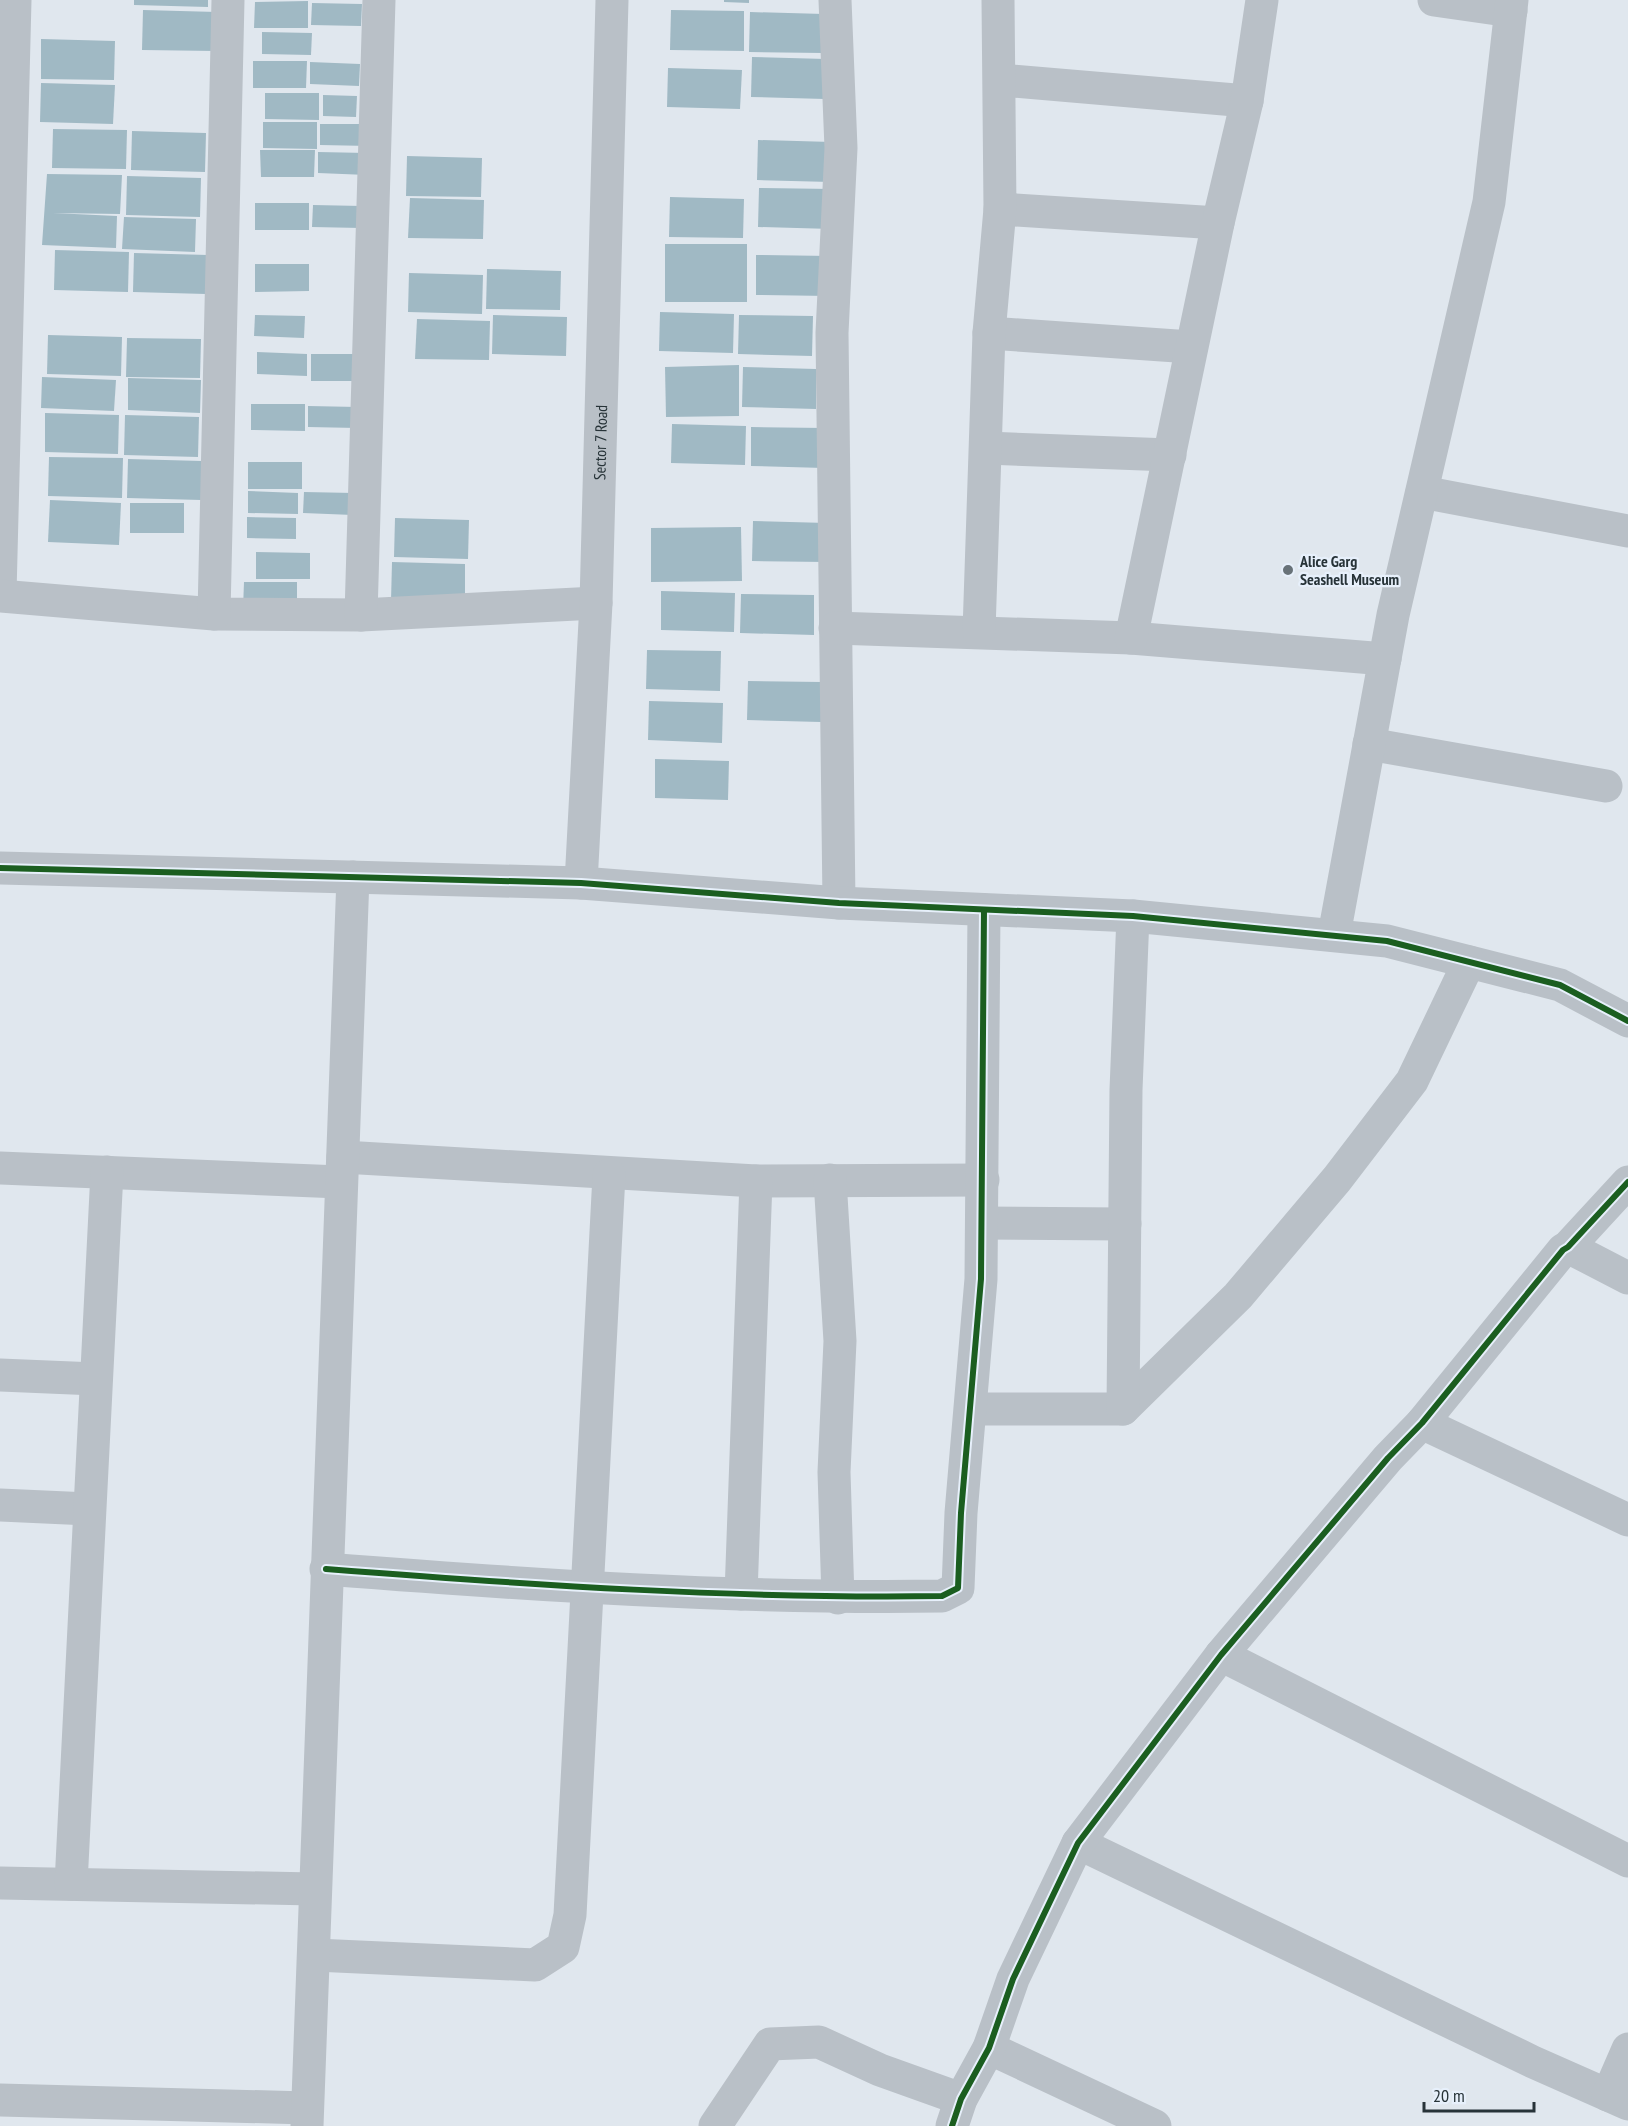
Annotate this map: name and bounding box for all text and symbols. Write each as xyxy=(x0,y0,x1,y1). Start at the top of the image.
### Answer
street label: Sector 7 Road xyxy=(589,404,611,480)
place label: Alice Garg Seashell Museum xyxy=(1299,551,1399,589)
marker: Alice Garg Seashell Museum xyxy=(1281,563,1295,577)
scale bar xyxy=(1424,2075,1534,2113)
text: 20 m xyxy=(1433,2084,1465,2107)

